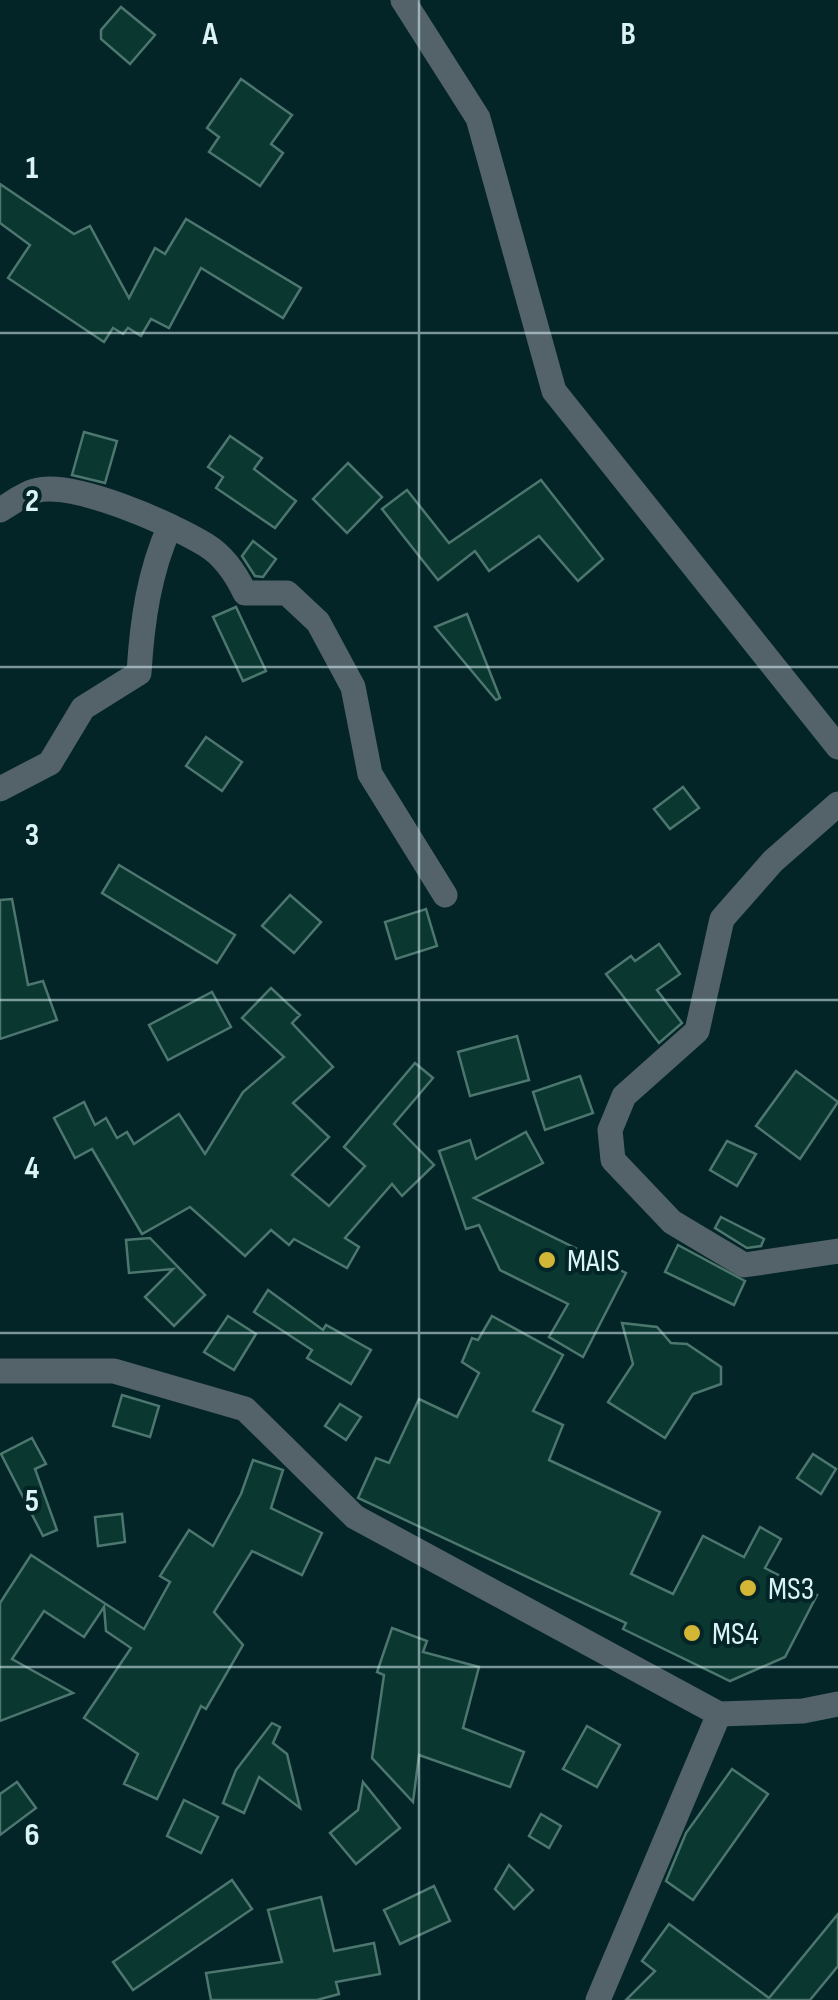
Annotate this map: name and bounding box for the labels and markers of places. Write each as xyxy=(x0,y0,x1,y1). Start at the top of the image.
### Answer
place label: MAIS xyxy=(567,1242,620,1281)
marker: MAIS xyxy=(536,1249,558,1271)
place label: MS3 xyxy=(768,1570,814,1609)
marker: MS3 xyxy=(737,1577,759,1599)
place label: MS4 xyxy=(712,1615,759,1654)
marker: MS4 xyxy=(681,1622,703,1644)

